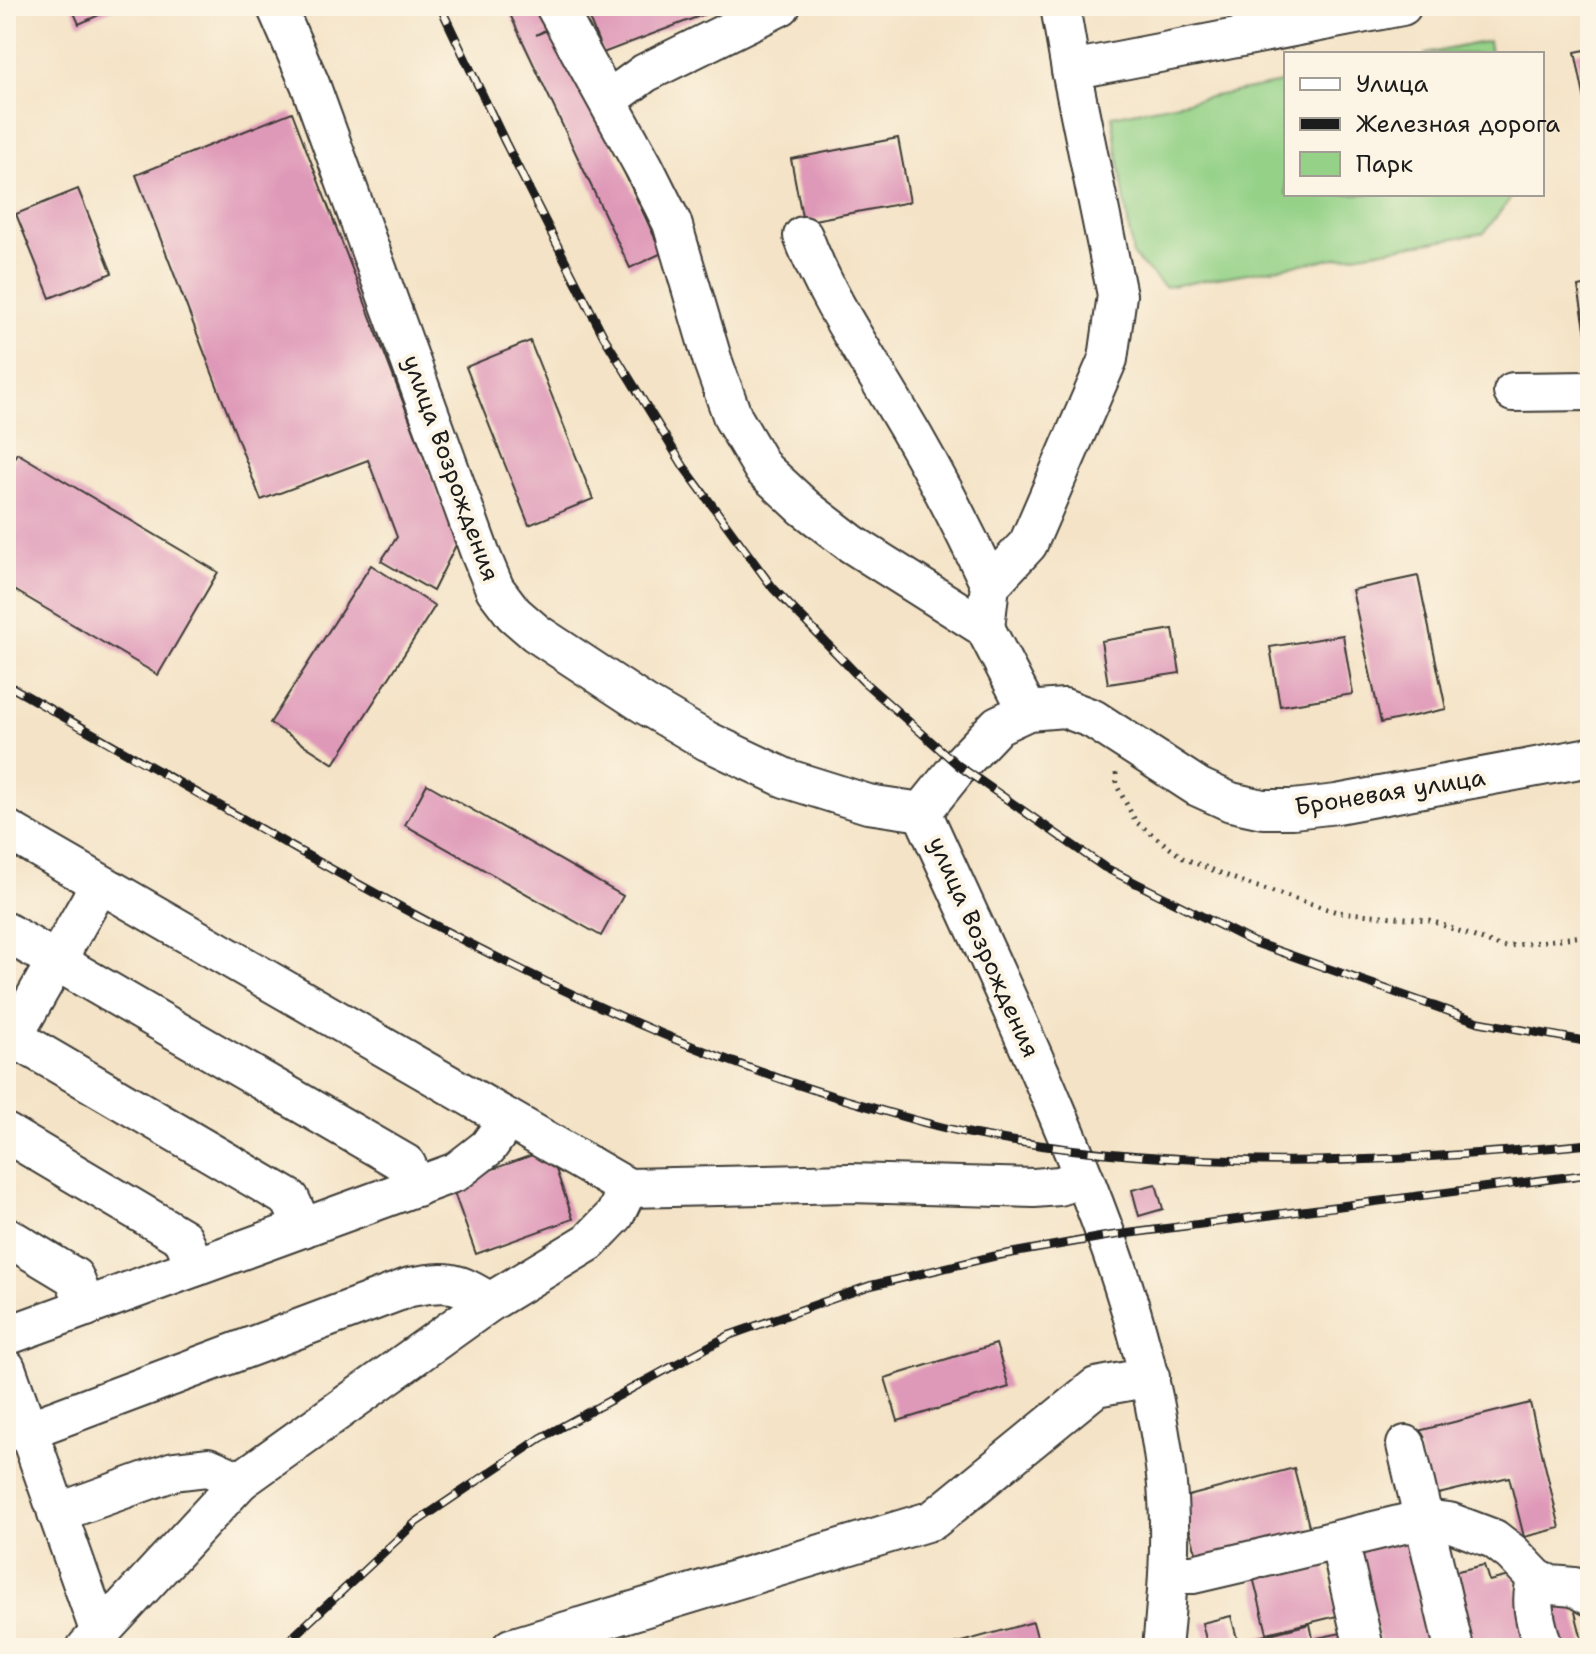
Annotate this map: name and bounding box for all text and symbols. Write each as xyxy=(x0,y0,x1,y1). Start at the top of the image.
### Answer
legend xyxy=(1284,52,1544,196)
text: Улица xyxy=(1356,68,1429,100)
text: Железная дорога xyxy=(1356,108,1560,140)
text: Парк xyxy=(1356,148,1413,180)
street label: улица Возрождения xyxy=(395,350,507,586)
street label: Броневая улица xyxy=(1292,761,1488,823)
street label: улица Возрождения xyxy=(921,832,1047,1062)

